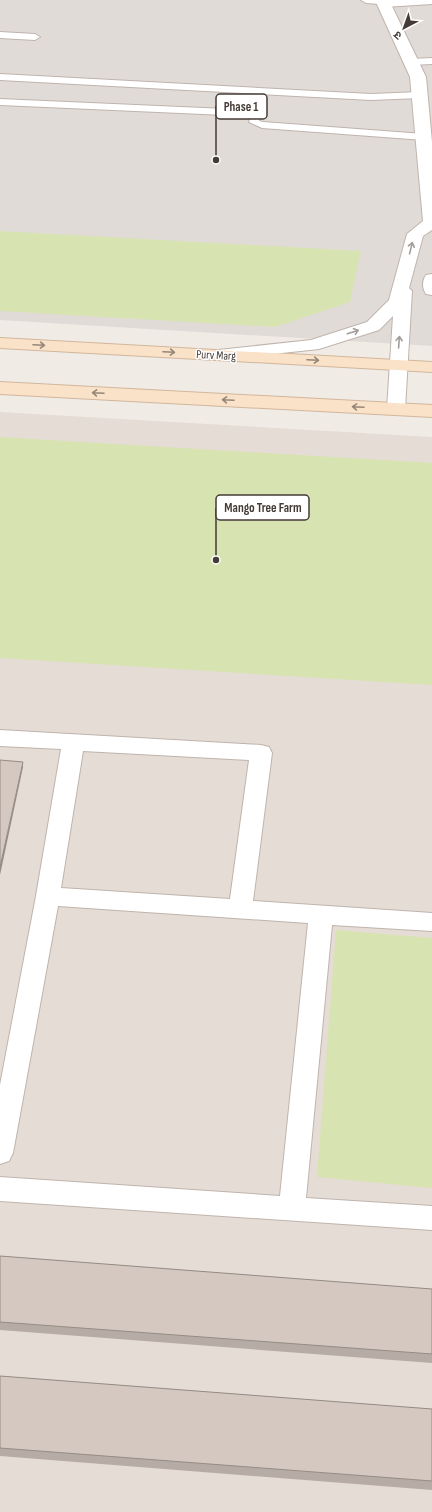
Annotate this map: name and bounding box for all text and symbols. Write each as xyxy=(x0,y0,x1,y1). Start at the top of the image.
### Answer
north arrow xyxy=(384,8,424,48)
text: उ xyxy=(391,28,404,42)
callout: Phase 1 xyxy=(216,94,267,119)
text: Phase 1 xyxy=(224,99,258,115)
one-way arrow xyxy=(408,241,416,254)
one-way arrow xyxy=(346,328,359,335)
one-way arrow xyxy=(396,336,403,349)
one-way arrow xyxy=(32,341,45,348)
street label: Purv Marg xyxy=(196,347,236,364)
one-way arrow xyxy=(162,349,175,356)
one-way arrow xyxy=(306,357,319,364)
one-way arrow xyxy=(92,389,105,397)
one-way arrow xyxy=(222,396,235,404)
one-way arrow xyxy=(352,404,365,411)
callout: Mango Tree Farm xyxy=(216,495,309,520)
text: Mango Tree Farm xyxy=(224,500,302,516)

